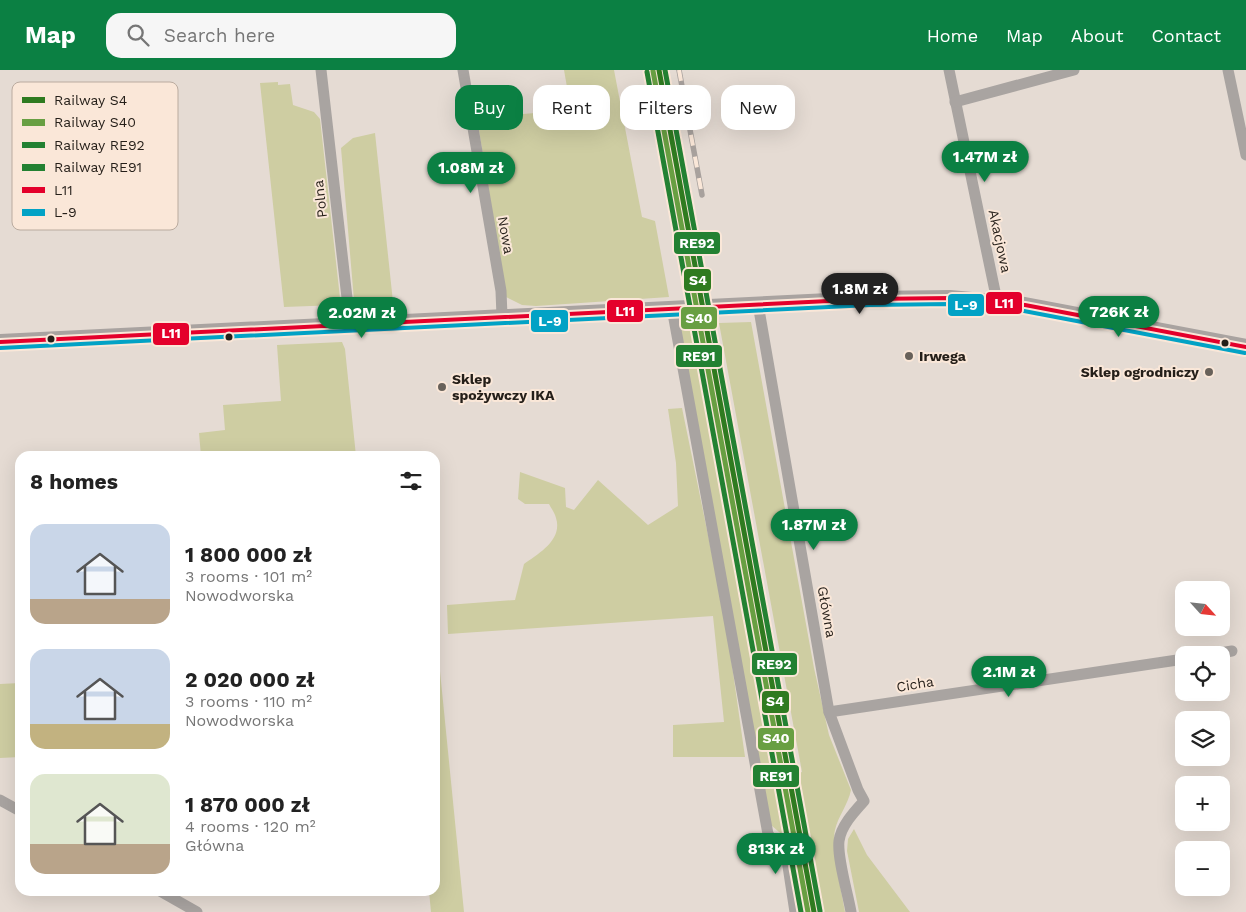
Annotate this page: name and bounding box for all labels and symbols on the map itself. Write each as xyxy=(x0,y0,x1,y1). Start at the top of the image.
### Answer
legend xyxy=(12,82,178,230)
text: Railway S4 xyxy=(54,92,127,108)
text: Railway S40 xyxy=(54,114,136,130)
text: Railway RE92 xyxy=(54,137,145,153)
pin: 1.47M zł xyxy=(933,140,1037,183)
pin: 1.08M zł xyxy=(419,152,523,194)
text: Railway RE91 xyxy=(54,159,142,175)
street label: Polna xyxy=(310,179,330,219)
text: L11 xyxy=(54,182,73,198)
text: L-9 xyxy=(54,204,77,220)
street label: Akacjowa xyxy=(986,208,1015,274)
street label: Nowa xyxy=(495,215,517,255)
line badge: RE92 xyxy=(673,231,721,255)
text: RE92 xyxy=(679,235,715,251)
line badge: S4 xyxy=(683,268,712,292)
text: S4 xyxy=(689,272,707,288)
pin: 1.8M zł xyxy=(814,272,906,315)
line badge: L11 xyxy=(985,291,1023,315)
line badge: L-9 xyxy=(947,293,985,317)
text: L11 xyxy=(994,295,1014,311)
pin: 2.02M zł xyxy=(310,296,414,339)
pin: 726K zł xyxy=(1073,296,1165,338)
text: L-9 xyxy=(954,297,978,313)
line badge: L11 xyxy=(606,299,644,323)
text: L11 xyxy=(615,303,635,319)
line badge: S40 xyxy=(680,306,718,330)
line badge: L-9 xyxy=(530,309,569,333)
text: S40 xyxy=(685,310,713,326)
text: L-9 xyxy=(538,313,562,329)
line badge: L11 xyxy=(152,322,190,346)
text: L11 xyxy=(161,325,181,341)
unlabelled marker xyxy=(224,332,234,342)
unlabelled marker xyxy=(46,334,56,344)
unlabelled marker xyxy=(1220,338,1230,348)
line badge: RE91 xyxy=(675,344,723,368)
text: RE91 xyxy=(682,348,716,364)
place label: Irwega xyxy=(919,348,967,364)
marker: Irwega xyxy=(903,350,915,362)
place label: Sklep ogrodniczy xyxy=(1081,364,1199,380)
marker: Sklep ogrodniczy xyxy=(1203,366,1215,378)
place label: Sklep spożywczy IKA xyxy=(452,371,555,403)
marker: Sklep spożywczy IKA xyxy=(436,381,448,393)
pin: 1.87M zł xyxy=(762,508,866,551)
north arrow xyxy=(1175,581,1230,636)
street label: Główna xyxy=(815,585,839,639)
line badge: RE92 xyxy=(751,652,798,676)
text: RE92 xyxy=(756,656,792,672)
pin: 2.1M zł xyxy=(963,656,1055,698)
street label: Cicha xyxy=(895,673,935,695)
line badge: S4 xyxy=(761,690,790,714)
text: S4 xyxy=(766,693,784,709)
line badge: S40 xyxy=(757,727,795,751)
text: S40 xyxy=(762,730,790,746)
line badge: RE91 xyxy=(752,764,800,788)
text: RE91 xyxy=(759,768,793,784)
pin: 813K zł xyxy=(730,832,822,875)

